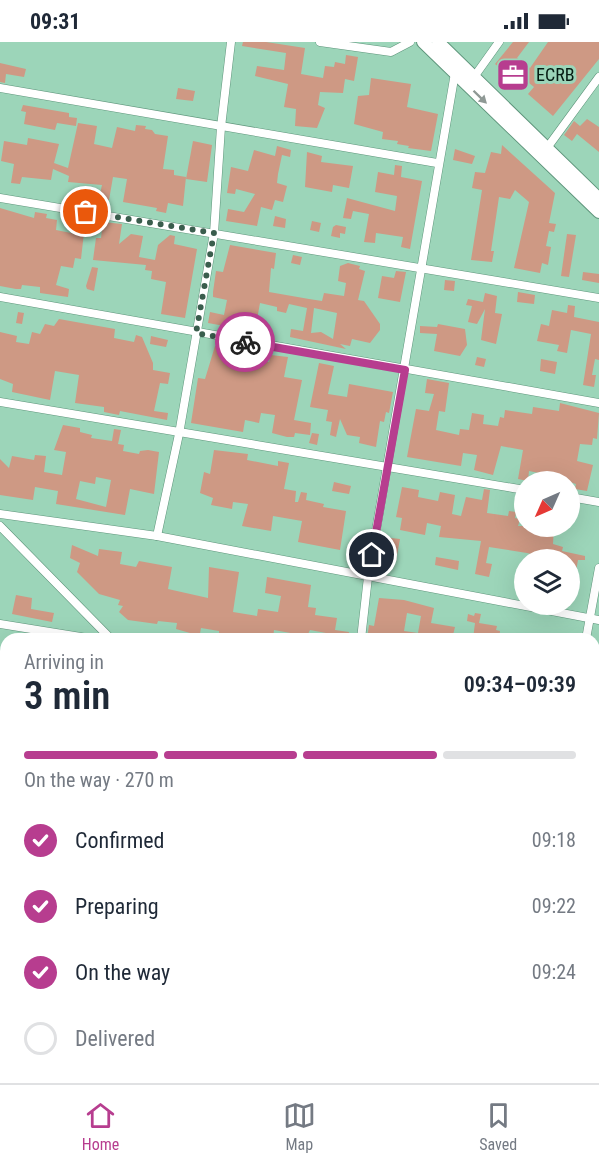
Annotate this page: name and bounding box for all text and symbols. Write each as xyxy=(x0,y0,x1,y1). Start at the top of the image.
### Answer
text: 09:31 xyxy=(30,9,81,34)
office icon: ECRB xyxy=(495,57,531,93)
place label: ECRB xyxy=(536,64,575,85)
one-way arrow xyxy=(472,90,486,104)
pin xyxy=(60,186,111,237)
icon: bag xyxy=(69,195,102,228)
courier xyxy=(215,312,275,372)
icon: bike xyxy=(229,326,262,359)
north arrow xyxy=(514,471,580,537)
map controls xyxy=(514,471,580,615)
pin xyxy=(346,529,397,580)
icon: home xyxy=(355,538,388,571)
button: layers xyxy=(514,549,580,615)
text: Arriving in xyxy=(24,650,104,674)
text: 09:34–09:39 xyxy=(464,672,576,697)
text: 3 min xyxy=(24,673,110,719)
text: On the way · 270 m xyxy=(24,768,174,792)
icon: check xyxy=(24,824,57,857)
text: Confirmed xyxy=(75,828,164,853)
text: 09:18 xyxy=(532,828,576,852)
icon: check xyxy=(24,890,57,923)
text: Preparing xyxy=(75,894,159,919)
text: 09:22 xyxy=(532,894,576,918)
icon: check xyxy=(24,956,57,989)
text: On the way xyxy=(75,960,170,985)
text: 09:24 xyxy=(532,960,576,984)
text: Delivered xyxy=(75,1026,155,1051)
tab: Home xyxy=(82,1099,119,1154)
tab: Map xyxy=(283,1099,316,1154)
tab: Saved xyxy=(479,1099,517,1154)

